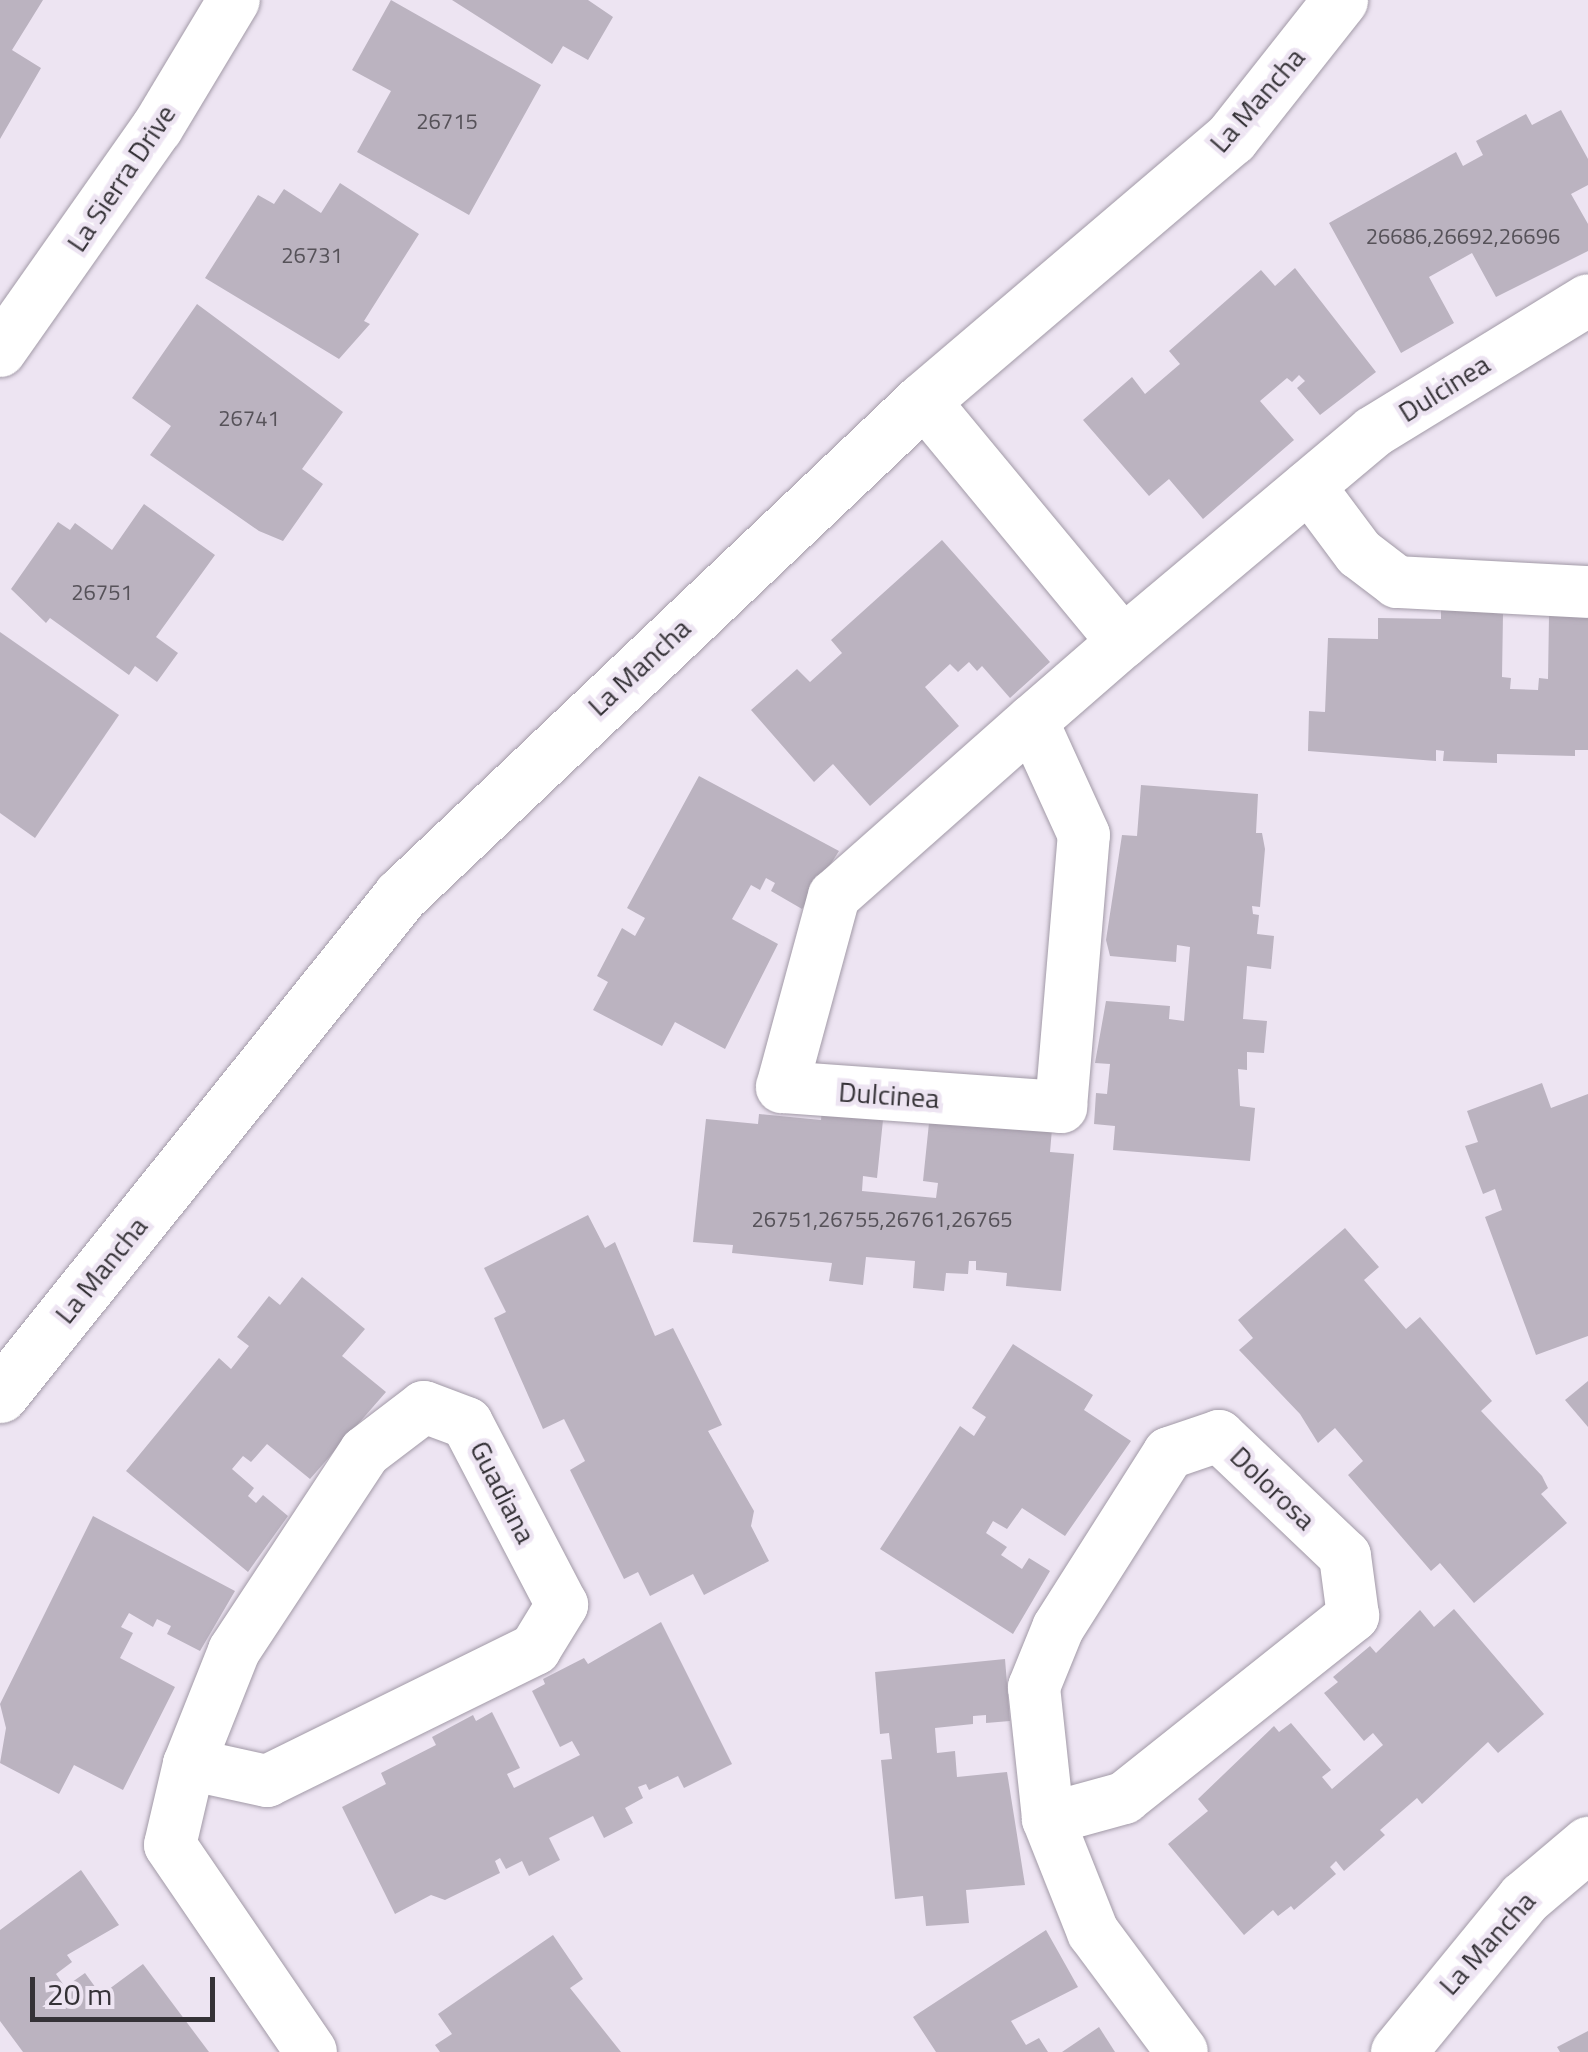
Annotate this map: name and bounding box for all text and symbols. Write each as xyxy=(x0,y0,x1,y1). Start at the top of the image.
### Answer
street label: La Mancha xyxy=(1203,41,1311,159)
street label: La Sierra Drive xyxy=(60,98,182,258)
house number: 26715 xyxy=(416,109,478,135)
house number: 26686,26692,26696 xyxy=(1366,224,1560,250)
house number: 26731 xyxy=(281,243,343,269)
street label: Dulcinea xyxy=(1392,347,1496,429)
house number: 26741 xyxy=(218,406,280,432)
house number: 26751 xyxy=(71,580,133,606)
street label: La Mancha xyxy=(581,611,697,723)
street label: Dulcinea xyxy=(837,1075,941,1115)
house number: 26751,26755,26761,26765 xyxy=(751,1207,1013,1233)
street label: La Mancha xyxy=(48,1210,154,1330)
street label: Guadiana xyxy=(463,1435,543,1549)
street label: Dolorosa xyxy=(1223,1439,1323,1537)
street label: La Mancha xyxy=(1432,1884,1542,2002)
scale bar xyxy=(35,1957,220,2019)
text: 20 m xyxy=(47,1971,112,2017)

